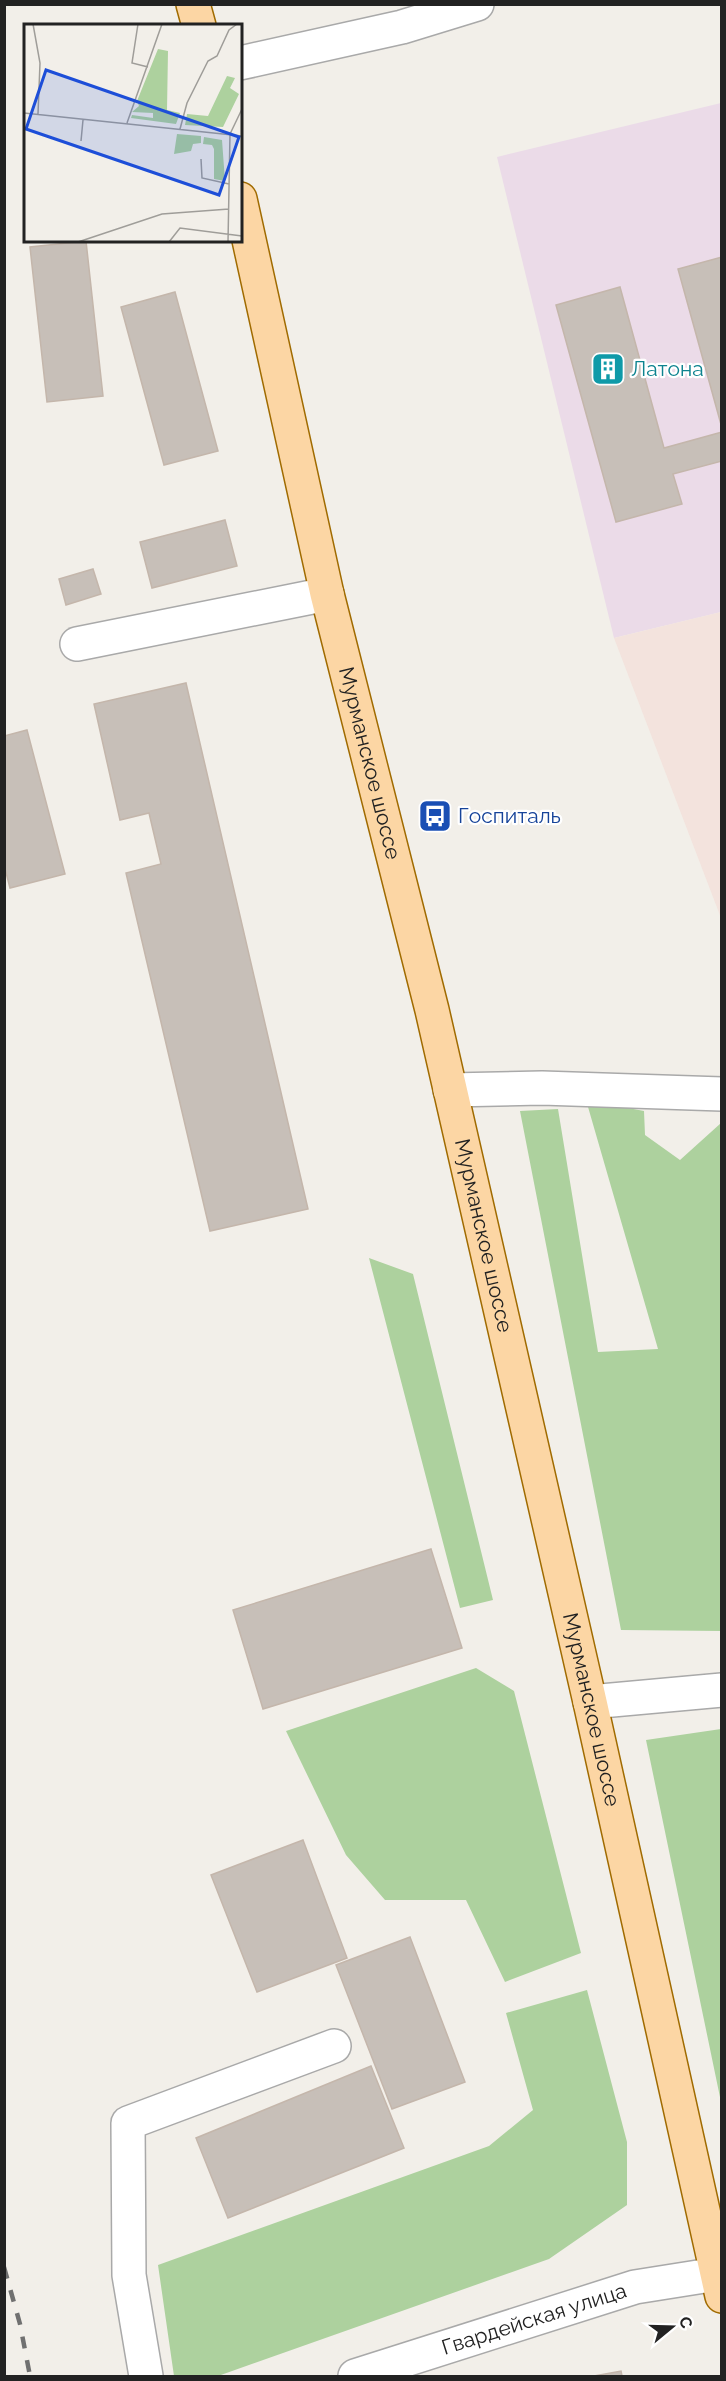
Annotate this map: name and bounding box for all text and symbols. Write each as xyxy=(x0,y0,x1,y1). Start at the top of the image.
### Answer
inset map xyxy=(24,24,242,242)
building icon: Латона xyxy=(590,351,626,387)
place label: Латона xyxy=(631,356,704,381)
street label: Мурманское шоссе xyxy=(334,664,407,862)
bus stop icon: Госпиталь xyxy=(417,798,453,834)
place label: Госпиталь xyxy=(458,803,561,828)
street label: Мурманское шоссе xyxy=(450,1136,518,1335)
street label: Мурманское шоссе xyxy=(558,1610,626,1809)
street label: Гвардейская улица xyxy=(438,2278,630,2360)
north arrow xyxy=(642,2297,702,2357)
text: С xyxy=(675,2314,696,2331)

